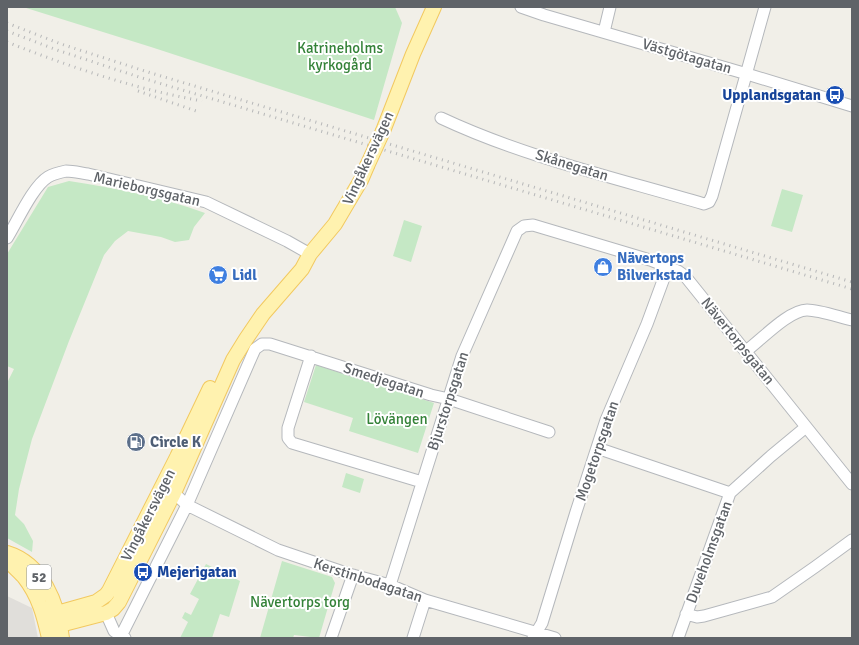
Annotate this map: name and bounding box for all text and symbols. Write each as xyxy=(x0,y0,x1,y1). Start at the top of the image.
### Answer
street label: Västgötagatan xyxy=(640,35,734,77)
park label: Katrineholms kyrkogård xyxy=(297,39,383,74)
bus stop icon: Upplandsgatan xyxy=(824,84,846,106)
place label: Upplandsgatan xyxy=(722,86,821,104)
street label: Vingåkersvägen xyxy=(338,108,398,208)
street label: Skånegatan xyxy=(533,145,611,185)
street label: Marieborgsgatan xyxy=(92,168,202,210)
place label: Nävertops Bilverkstad xyxy=(617,249,692,284)
shop icon: Nävertops Bilverkstad xyxy=(592,256,614,278)
supermarket icon: Lidl xyxy=(207,264,229,286)
place label: Lidl xyxy=(232,266,257,284)
street label: Nävertorpsgatan xyxy=(697,294,779,388)
street label: Bjurstorpsgatan xyxy=(424,349,472,453)
street label: Smedjegatan xyxy=(341,358,427,402)
street label: Mogetorpsgatan xyxy=(571,399,623,503)
park label: Lövängen xyxy=(366,410,428,428)
fuel station icon: Circle K xyxy=(125,431,147,453)
place label: Circle K xyxy=(150,433,202,451)
street label: Vingåkersvägen xyxy=(117,466,179,564)
street label: Duveholmsgatan xyxy=(682,498,736,606)
street label: Kerstinbodagatan xyxy=(311,554,425,606)
bus stop icon: Mejerigatan xyxy=(132,561,154,583)
place label: Mejerigatan xyxy=(157,563,237,581)
road number: 52 xyxy=(27,565,51,589)
park label: Nävertorps torg xyxy=(250,593,350,611)

